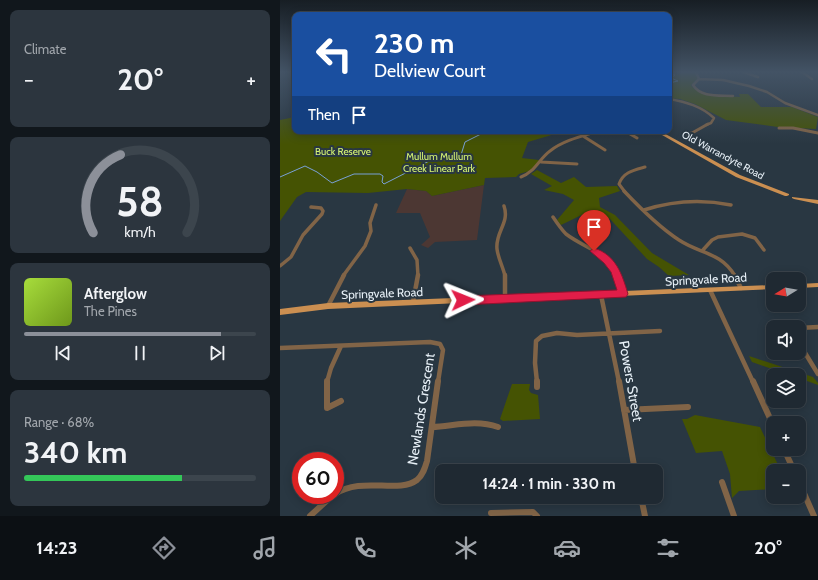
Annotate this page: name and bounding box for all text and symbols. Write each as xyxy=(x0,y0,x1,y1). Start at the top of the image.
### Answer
text: 230 m xyxy=(374,26,454,60)
icon: left xyxy=(308,28,360,80)
text: Climate xyxy=(24,41,66,57)
text: Dellview Court xyxy=(374,60,485,82)
text: 20° xyxy=(117,61,163,98)
text: − xyxy=(24,66,34,93)
text: + xyxy=(246,66,256,93)
icon: arrive xyxy=(348,104,370,126)
text: Then xyxy=(308,106,340,124)
street label: Old Warrandyte Road xyxy=(680,128,766,182)
park label: Buck Reserve xyxy=(315,145,371,158)
park label: Mullum Mullum Creek Linear Park xyxy=(403,150,476,175)
text: 58 xyxy=(116,176,164,226)
pin xyxy=(577,210,611,251)
icon: arrive xyxy=(583,216,605,238)
text: km/h xyxy=(124,222,156,240)
street label: Springvale Road xyxy=(665,269,747,289)
north arrow xyxy=(766,272,806,312)
map controls xyxy=(766,272,806,504)
position arrow xyxy=(442,279,484,321)
street label: Springvale Road xyxy=(341,284,423,302)
text: Afterglow xyxy=(84,285,147,303)
text: The Pines xyxy=(84,303,137,319)
button: sound xyxy=(766,320,806,360)
street label: Powers Street xyxy=(615,339,647,423)
icon: previous xyxy=(52,342,74,364)
icon: pause xyxy=(129,342,151,364)
icon: next xyxy=(206,342,228,364)
street label: Newlands Crescent xyxy=(403,351,439,466)
button: layers xyxy=(766,368,806,408)
text: Range · 68% xyxy=(24,414,94,430)
button: + xyxy=(766,416,806,456)
text: 340 km xyxy=(24,434,127,471)
speed limit sign: 60 xyxy=(292,452,344,504)
button: − xyxy=(766,464,806,504)
text: 14:24 · 1 min · 330 m xyxy=(483,475,615,493)
icon: directions xyxy=(150,534,178,562)
icon: music xyxy=(251,534,279,562)
icon: phone xyxy=(351,534,379,562)
icon: climate xyxy=(452,534,480,562)
icon: car xyxy=(553,534,581,562)
icon: filters xyxy=(654,534,682,562)
text: 14:23 xyxy=(36,537,77,559)
text: 20° xyxy=(754,537,782,559)

